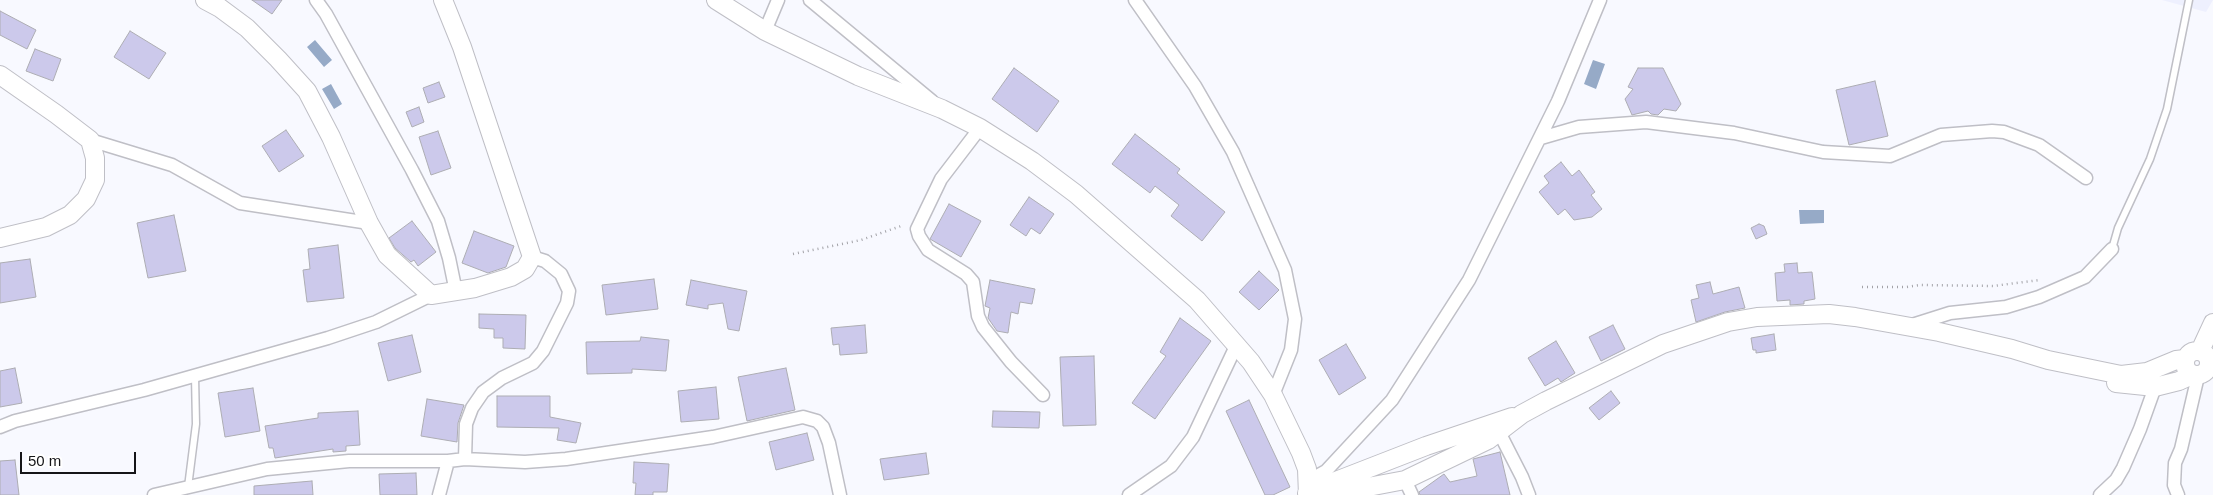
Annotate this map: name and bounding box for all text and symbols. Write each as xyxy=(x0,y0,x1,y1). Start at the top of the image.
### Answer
scale bar xyxy=(22,442,139,474)
text: 50 m xyxy=(28,452,61,469)

